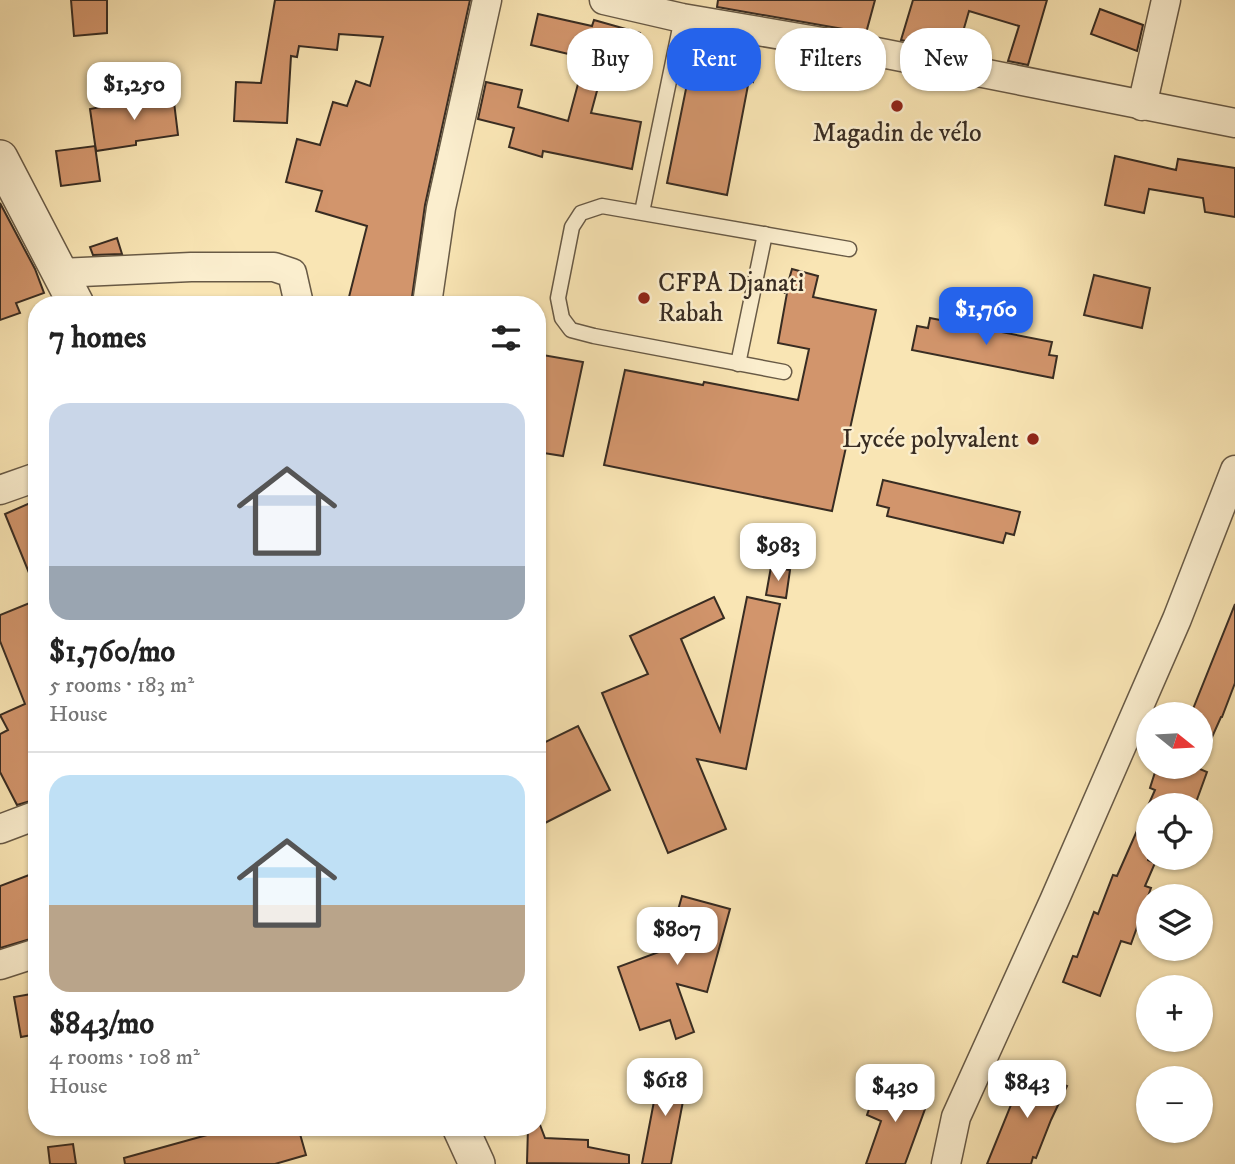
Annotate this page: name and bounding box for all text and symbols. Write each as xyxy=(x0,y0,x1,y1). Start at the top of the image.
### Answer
chip: Buy xyxy=(567,28,653,91)
chip: Rent xyxy=(667,28,761,91)
chip: Filters xyxy=(775,28,886,91)
chip: New xyxy=(900,28,992,91)
pin: $1,250 xyxy=(77,62,191,122)
text: $1,250 xyxy=(103,70,165,99)
marker: Magadin de vélo xyxy=(889,98,905,114)
place label: Magadin de vélo xyxy=(812,117,982,150)
place label: CFPA Djanati Rabah xyxy=(658,267,804,330)
pin: $1,760 xyxy=(929,288,1043,347)
marker: CFPA Djanati Rabah xyxy=(636,290,652,306)
text: $1,760 xyxy=(955,295,1017,324)
icon: filters xyxy=(487,319,525,357)
text: 7 homes xyxy=(49,320,146,357)
place label: Lycée polyvalent xyxy=(842,423,1019,456)
marker: Lycée polyvalent xyxy=(1025,431,1041,447)
icon: home xyxy=(224,448,350,574)
pin: $983 xyxy=(737,524,819,583)
text: $983 xyxy=(756,531,800,560)
text: $1,760/mo xyxy=(49,634,175,671)
text: 5 rooms · 183 m² xyxy=(49,671,194,700)
text: House xyxy=(49,700,107,729)
north arrow xyxy=(1136,702,1213,779)
map controls xyxy=(1136,702,1213,1143)
button: locate xyxy=(1136,793,1213,870)
icon: home xyxy=(224,820,350,946)
button: layers xyxy=(1136,884,1213,961)
pin: $807 xyxy=(636,908,718,967)
text: $807 xyxy=(653,915,701,944)
button: + xyxy=(1136,975,1213,1052)
text: $843/mo xyxy=(49,1006,154,1043)
text: 4 rooms · 108 m² xyxy=(49,1043,200,1072)
pin: $618 xyxy=(624,1058,706,1118)
pin: $843 xyxy=(986,1060,1068,1120)
pin: $430 xyxy=(854,1064,936,1124)
text: $618 xyxy=(643,1066,687,1095)
button: − xyxy=(1136,1066,1213,1143)
text: $843 xyxy=(1004,1068,1050,1097)
text: House xyxy=(49,1072,107,1101)
text: $430 xyxy=(872,1072,918,1101)

